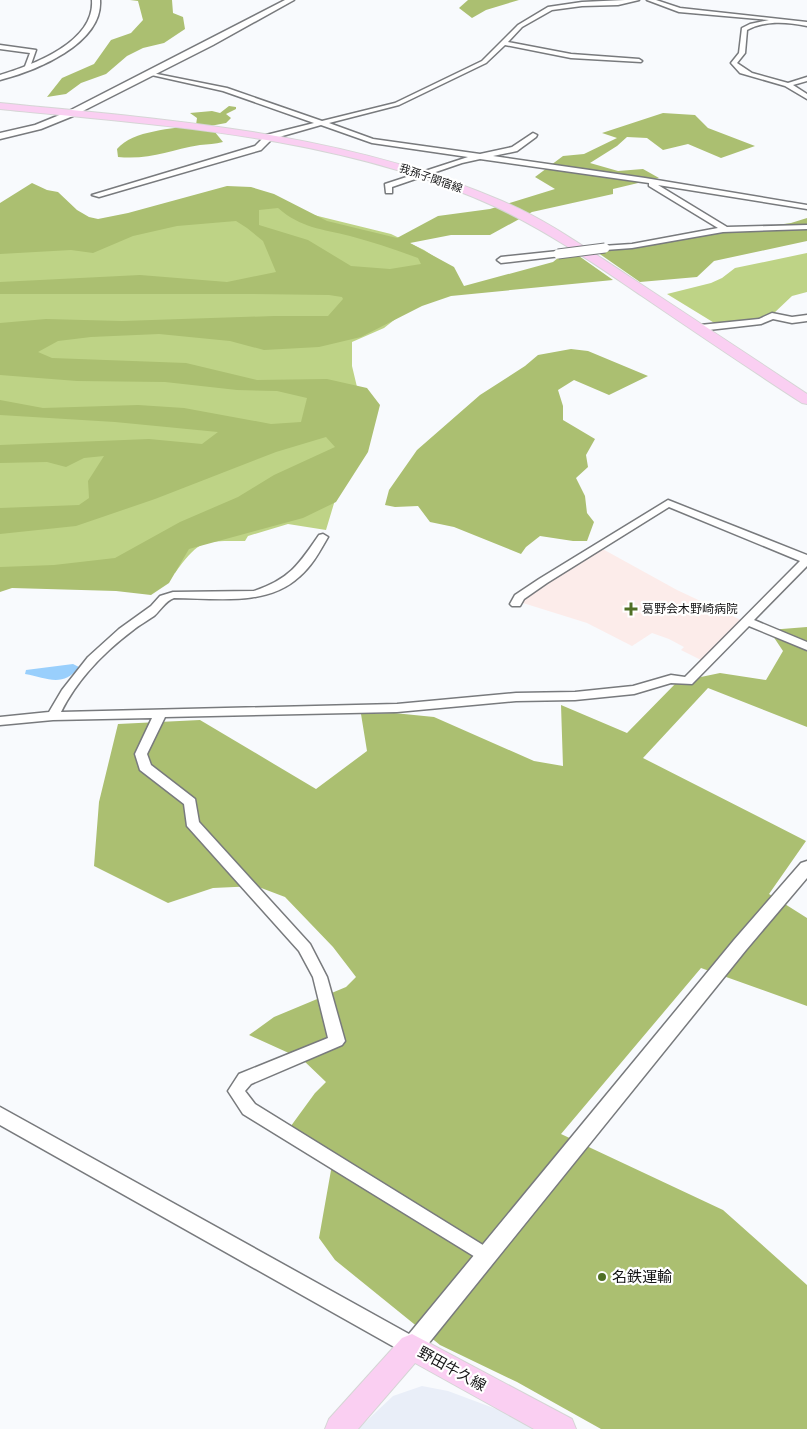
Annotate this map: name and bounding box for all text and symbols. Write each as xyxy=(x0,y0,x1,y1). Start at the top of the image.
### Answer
street label: 我孫子関宿線 xyxy=(398,161,464,194)
place label: 葛野会木野崎病院 xyxy=(642,601,738,616)
marker: 葛野会木野崎病院 xyxy=(624,602,638,616)
place label: 名鉄運輸 xyxy=(612,1267,672,1285)
marker: 名鉄運輸 xyxy=(596,1271,608,1283)
street label: 野田牛久線 xyxy=(415,1342,490,1394)

